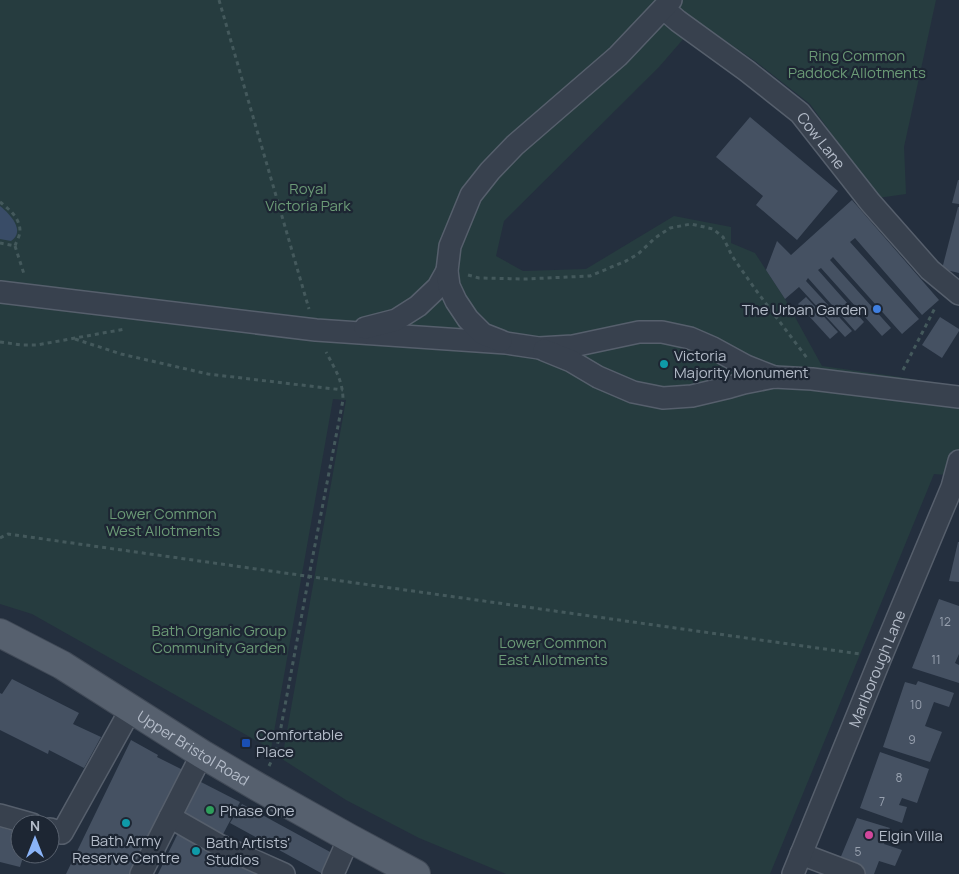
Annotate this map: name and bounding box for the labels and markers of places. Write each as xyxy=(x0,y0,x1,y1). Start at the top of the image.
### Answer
place label: The Urban Garden xyxy=(742,299,867,320)
marker: The Urban Garden xyxy=(871,303,883,315)
place label: Victoria Majority Monument xyxy=(674,345,809,383)
marker: Victoria Majority Monument xyxy=(658,358,670,370)
place label: Comfortable Place xyxy=(256,724,343,762)
marker: Comfortable Place xyxy=(240,737,252,749)
place label: Phase One xyxy=(220,800,295,821)
marker: Phase One xyxy=(204,804,216,816)
marker: Bath Army Reserve Centre xyxy=(120,817,132,829)
place label: Elgin Villa xyxy=(879,825,943,846)
marker: Elgin Villa xyxy=(863,829,875,841)
place label: Bath Army Reserve Centre xyxy=(72,830,180,868)
place label: Bath Artists' Studios xyxy=(206,832,291,870)
marker: Bath Artists' Studios xyxy=(190,845,202,857)

